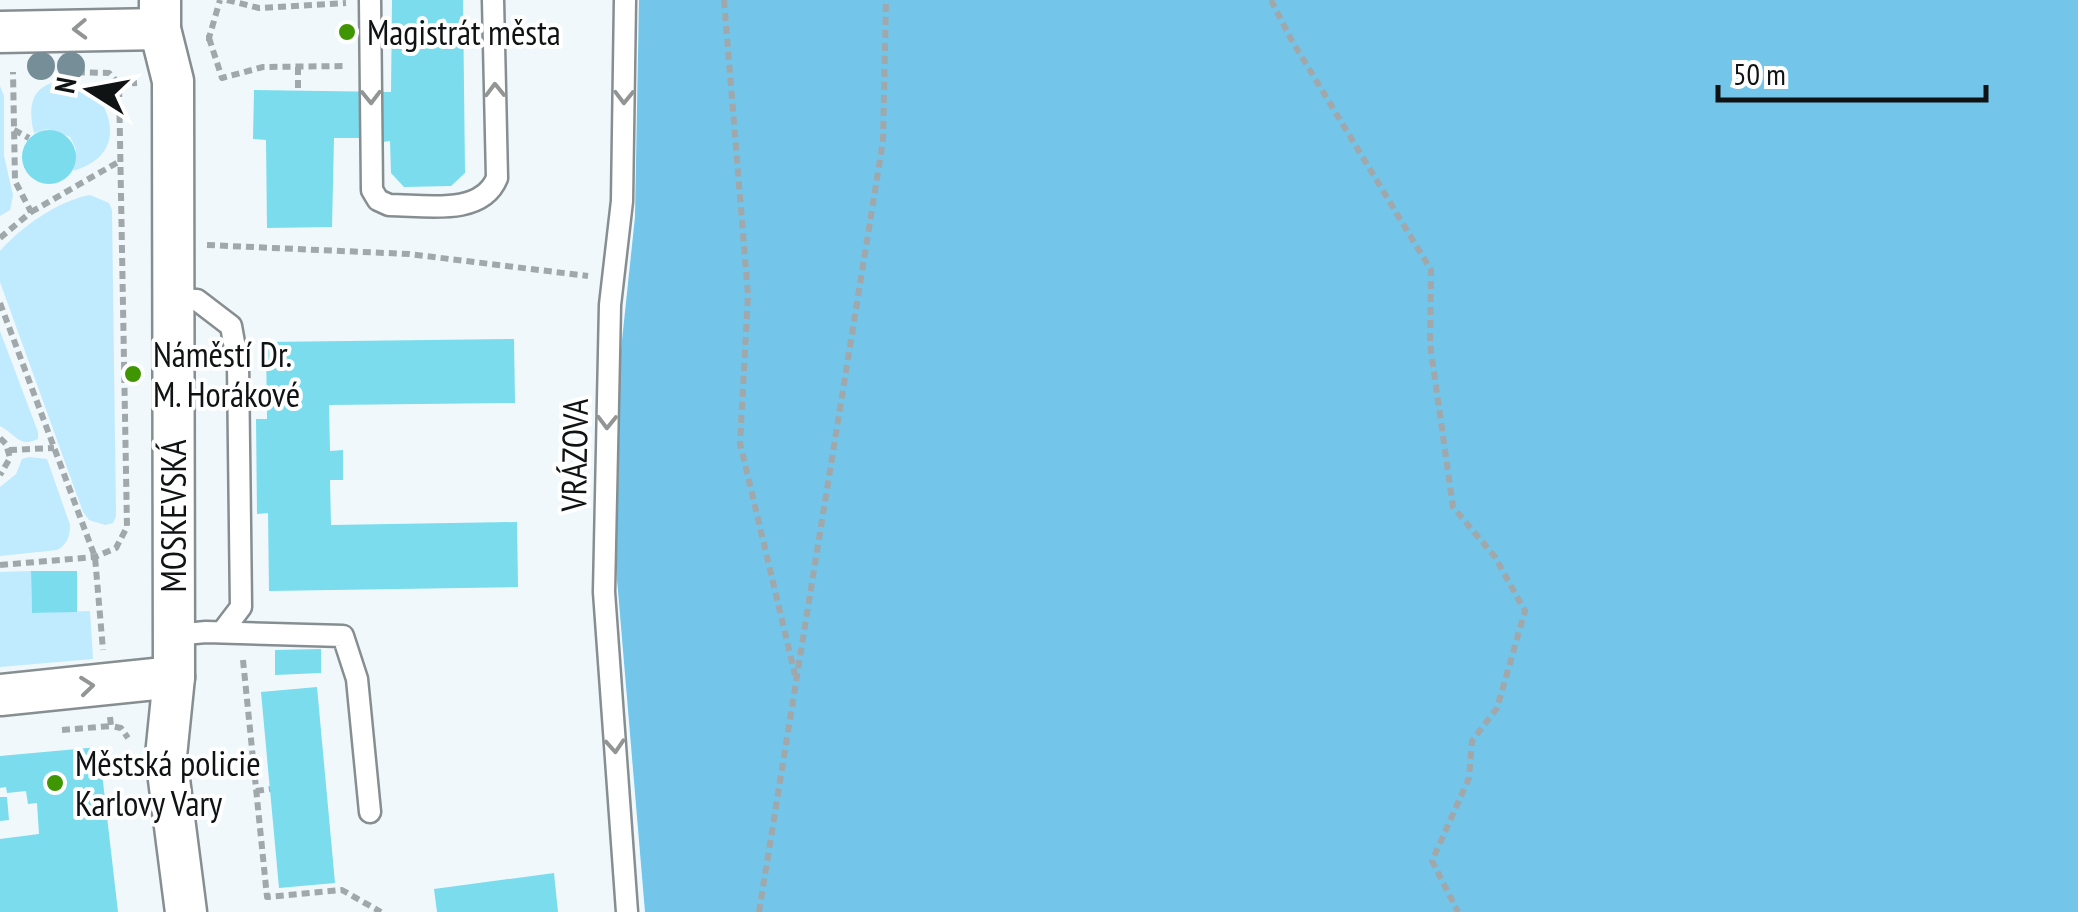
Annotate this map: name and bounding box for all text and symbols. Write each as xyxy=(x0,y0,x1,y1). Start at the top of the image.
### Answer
place label: Magistrát města xyxy=(367,9,561,55)
one-way arrow xyxy=(71,19,87,40)
marker: Magistrát města xyxy=(336,21,358,43)
north arrow xyxy=(40,40,140,140)
scale bar xyxy=(1718,40,1986,102)
text: 50 m xyxy=(1733,54,1786,93)
text: N xyxy=(45,74,85,96)
one-way arrow xyxy=(484,81,506,96)
one-way arrow xyxy=(360,90,382,106)
one-way arrow xyxy=(613,90,635,106)
place label: Náměstí Dr. M. Horákové xyxy=(153,331,300,417)
marker: Náměstí Dr. M. Horákové xyxy=(122,363,144,385)
street label: VRÁZOVA xyxy=(550,398,598,513)
one-way arrow xyxy=(597,414,618,430)
street label: MOSKEVSKÁ xyxy=(150,439,196,592)
one-way arrow xyxy=(79,676,95,698)
one-way arrow xyxy=(604,739,625,755)
place label: Městská policie Karlovy Vary xyxy=(75,740,261,826)
marker: Městská policie Karlovy Vary xyxy=(44,772,66,794)

